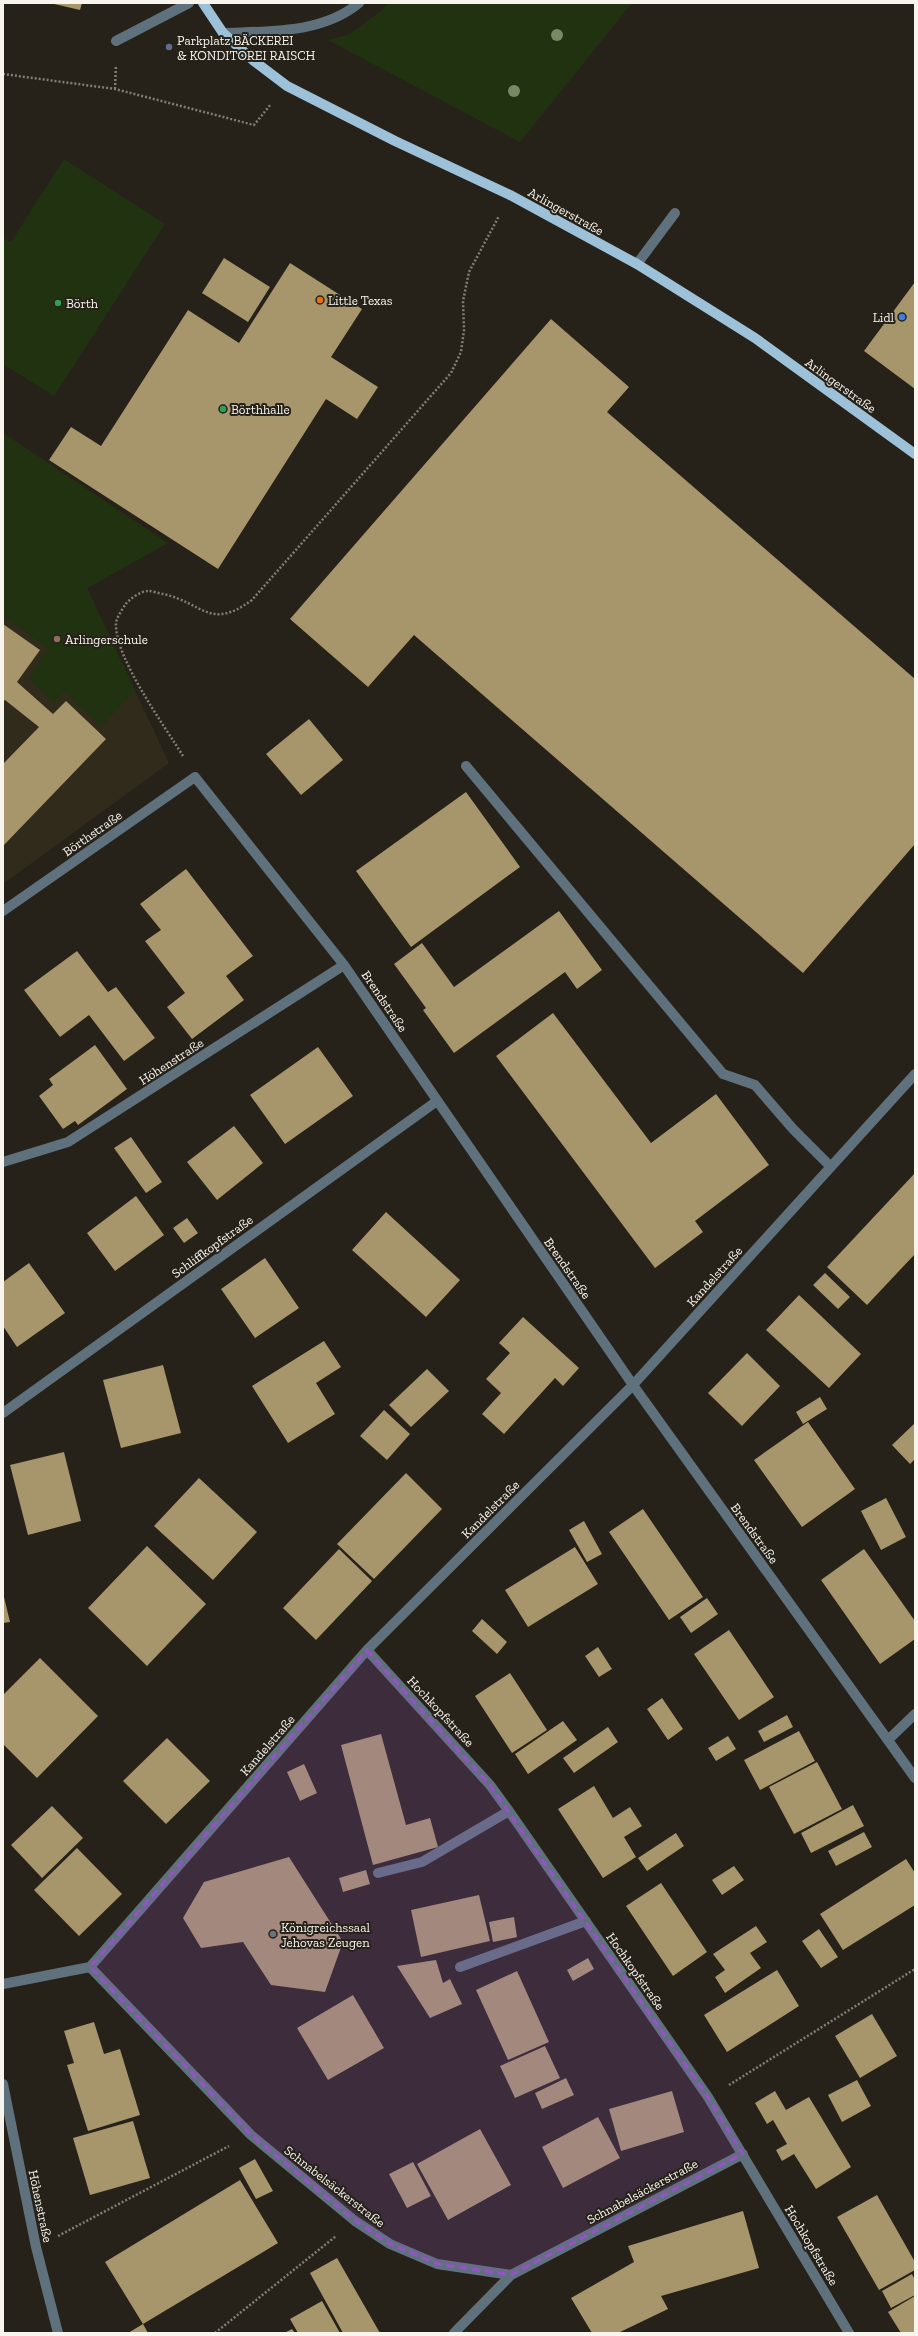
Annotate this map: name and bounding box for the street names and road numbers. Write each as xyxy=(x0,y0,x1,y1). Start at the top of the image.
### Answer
street label: Arlingerstraße xyxy=(525,185,606,238)
street label: Arlingerstraße xyxy=(802,355,879,416)
street label: Börthstraße xyxy=(60,807,125,859)
street label: Brendstraße xyxy=(359,968,411,1035)
street label: Höhenstraße xyxy=(136,1035,206,1088)
street label: Schliffkopfstraße xyxy=(169,1212,256,1281)
street label: Brendstraße xyxy=(541,1235,594,1302)
street label: Kandelstraße xyxy=(683,1243,745,1309)
street label: Kandelstraße xyxy=(458,1477,522,1541)
street label: Brendstraße xyxy=(728,1500,781,1566)
street label: Hochkopfstraße xyxy=(404,1673,477,1750)
street label: Kandelstraße xyxy=(237,1712,298,1779)
street label: Hochkopfstraße xyxy=(603,1930,668,2013)
street label: Schnabelsäckerstraße xyxy=(281,2143,388,2230)
street label: Schnabelsäckerstraße xyxy=(584,2156,700,2227)
street label: Höhenstraße xyxy=(25,2168,56,2244)
street label: Hochkopfstraße xyxy=(782,2202,841,2288)

